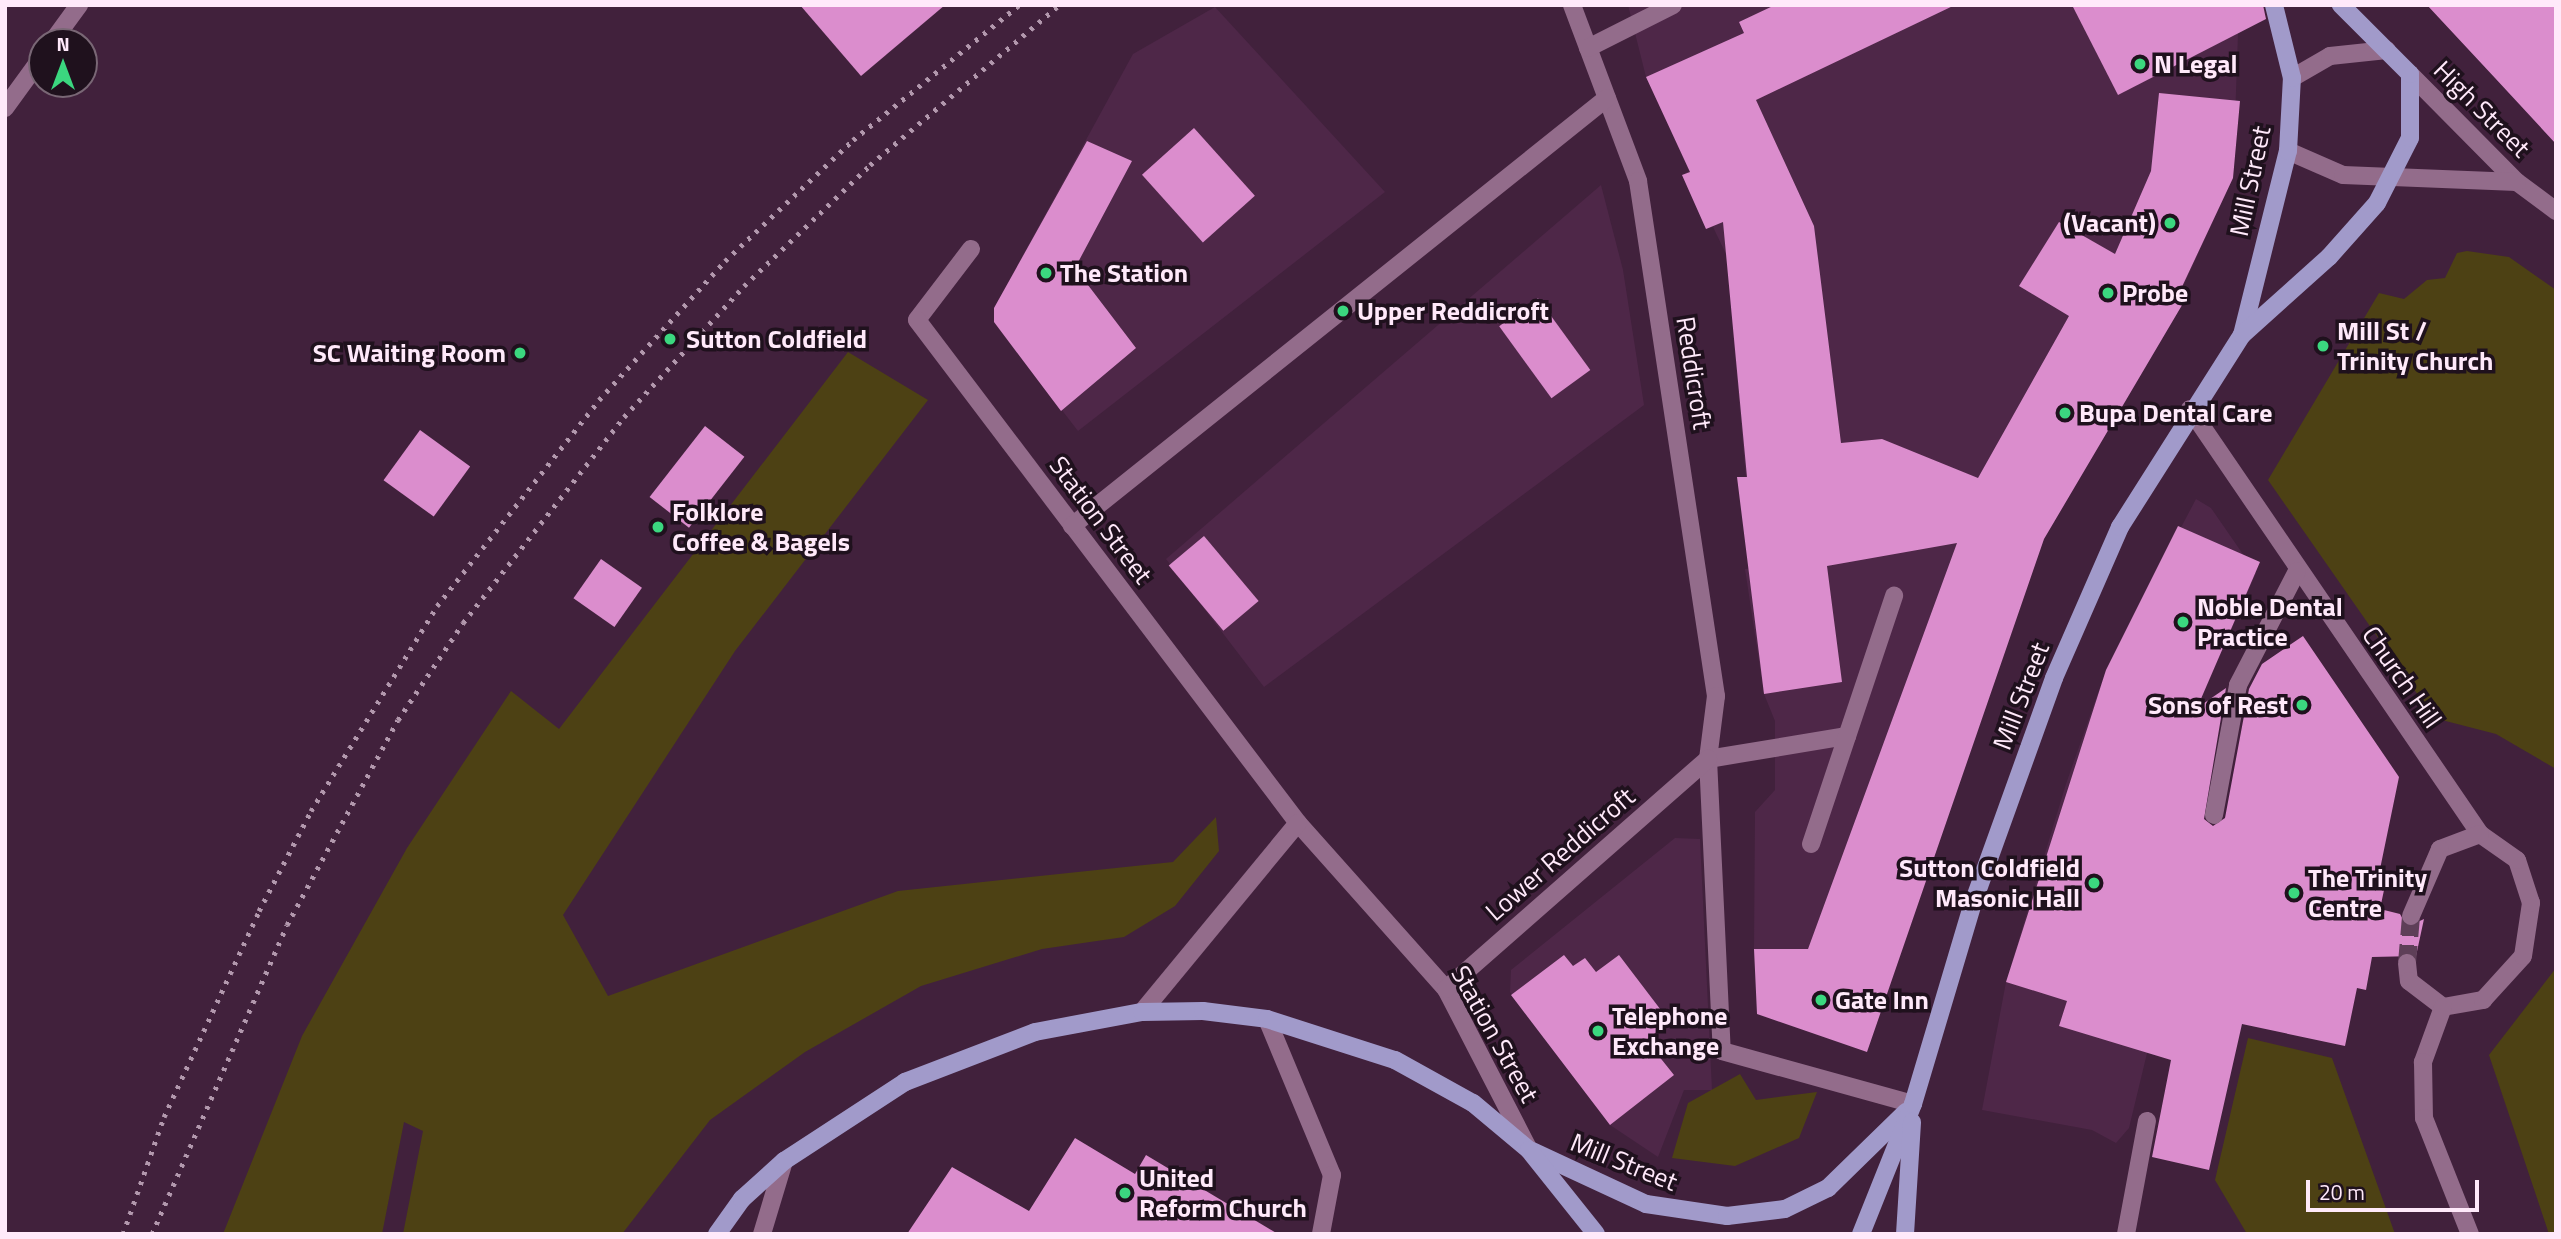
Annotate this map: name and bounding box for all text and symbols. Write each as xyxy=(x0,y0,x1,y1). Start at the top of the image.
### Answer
north arrow xyxy=(28,28,98,98)
text: N xyxy=(56,29,70,58)
place label: N Legal xyxy=(2154,48,2237,80)
street label: High Street xyxy=(2427,54,2537,164)
marker: N Legal xyxy=(2132,56,2148,72)
street label: Mill Street xyxy=(2223,123,2277,239)
place label: (Vacant) xyxy=(2063,207,2156,239)
marker: (Vacant) xyxy=(2162,215,2178,231)
place label: The Station xyxy=(1060,257,1188,289)
marker: The Station xyxy=(1038,265,1054,281)
place label: Probe xyxy=(2122,277,2188,309)
marker: Probe xyxy=(2100,285,2116,301)
place label: Upper Reddicroft xyxy=(1357,295,1549,327)
marker: Upper Reddicroft xyxy=(1335,303,1351,319)
street label: Reddicroft xyxy=(1670,314,1718,432)
place label: Mill St / Trinity Church xyxy=(2337,315,2493,376)
place label: Sutton Coldfield xyxy=(686,323,867,355)
marker: Sutton Coldfield xyxy=(660,329,680,349)
place label: SC Waiting Room xyxy=(313,337,506,369)
marker: Mill St / Trinity Church xyxy=(2315,338,2331,354)
marker: SC Waiting Room xyxy=(512,345,528,361)
place label: Bupa Dental Care xyxy=(2079,397,2272,429)
marker: Bupa Dental Care xyxy=(2057,405,2073,421)
street label: Station Street xyxy=(1043,450,1159,590)
place label: Folklore Coffee & Bagels xyxy=(672,496,850,558)
marker: Folklore Coffee & Bagels xyxy=(650,519,666,535)
place label: Noble Dental Practice xyxy=(2197,591,2343,652)
marker: Noble Dental Practice xyxy=(2175,614,2191,630)
street label: Church Hill xyxy=(2356,620,2448,734)
street label: Mill Street xyxy=(1986,638,2056,754)
place label: Sons of Rest xyxy=(2148,689,2288,721)
marker: Sons of Rest xyxy=(2294,697,2310,713)
street label: Lower Reddicroft xyxy=(1479,781,1641,927)
place label: Sutton Coldfield Masonic Hall xyxy=(1899,852,2080,914)
place label: The Trinity Centre xyxy=(2308,862,2427,924)
marker: Sutton Coldfield Masonic Hall xyxy=(2086,875,2102,891)
marker: The Trinity Centre xyxy=(2286,885,2302,901)
street label: Station Street xyxy=(1445,960,1545,1108)
place label: Gate Inn xyxy=(1835,984,1929,1016)
marker: Gate Inn xyxy=(1813,992,1829,1008)
place label: Telephone Exchange xyxy=(1612,1000,1727,1062)
marker: Telephone Exchange xyxy=(1590,1023,1606,1039)
street label: Mill Street xyxy=(1566,1127,1682,1197)
place label: United Reform Church xyxy=(1139,1162,1307,1224)
scale bar xyxy=(2309,1166,2482,1210)
text: 20 m xyxy=(2319,1176,2365,1208)
marker: United Reform Church xyxy=(1117,1185,1133,1201)

